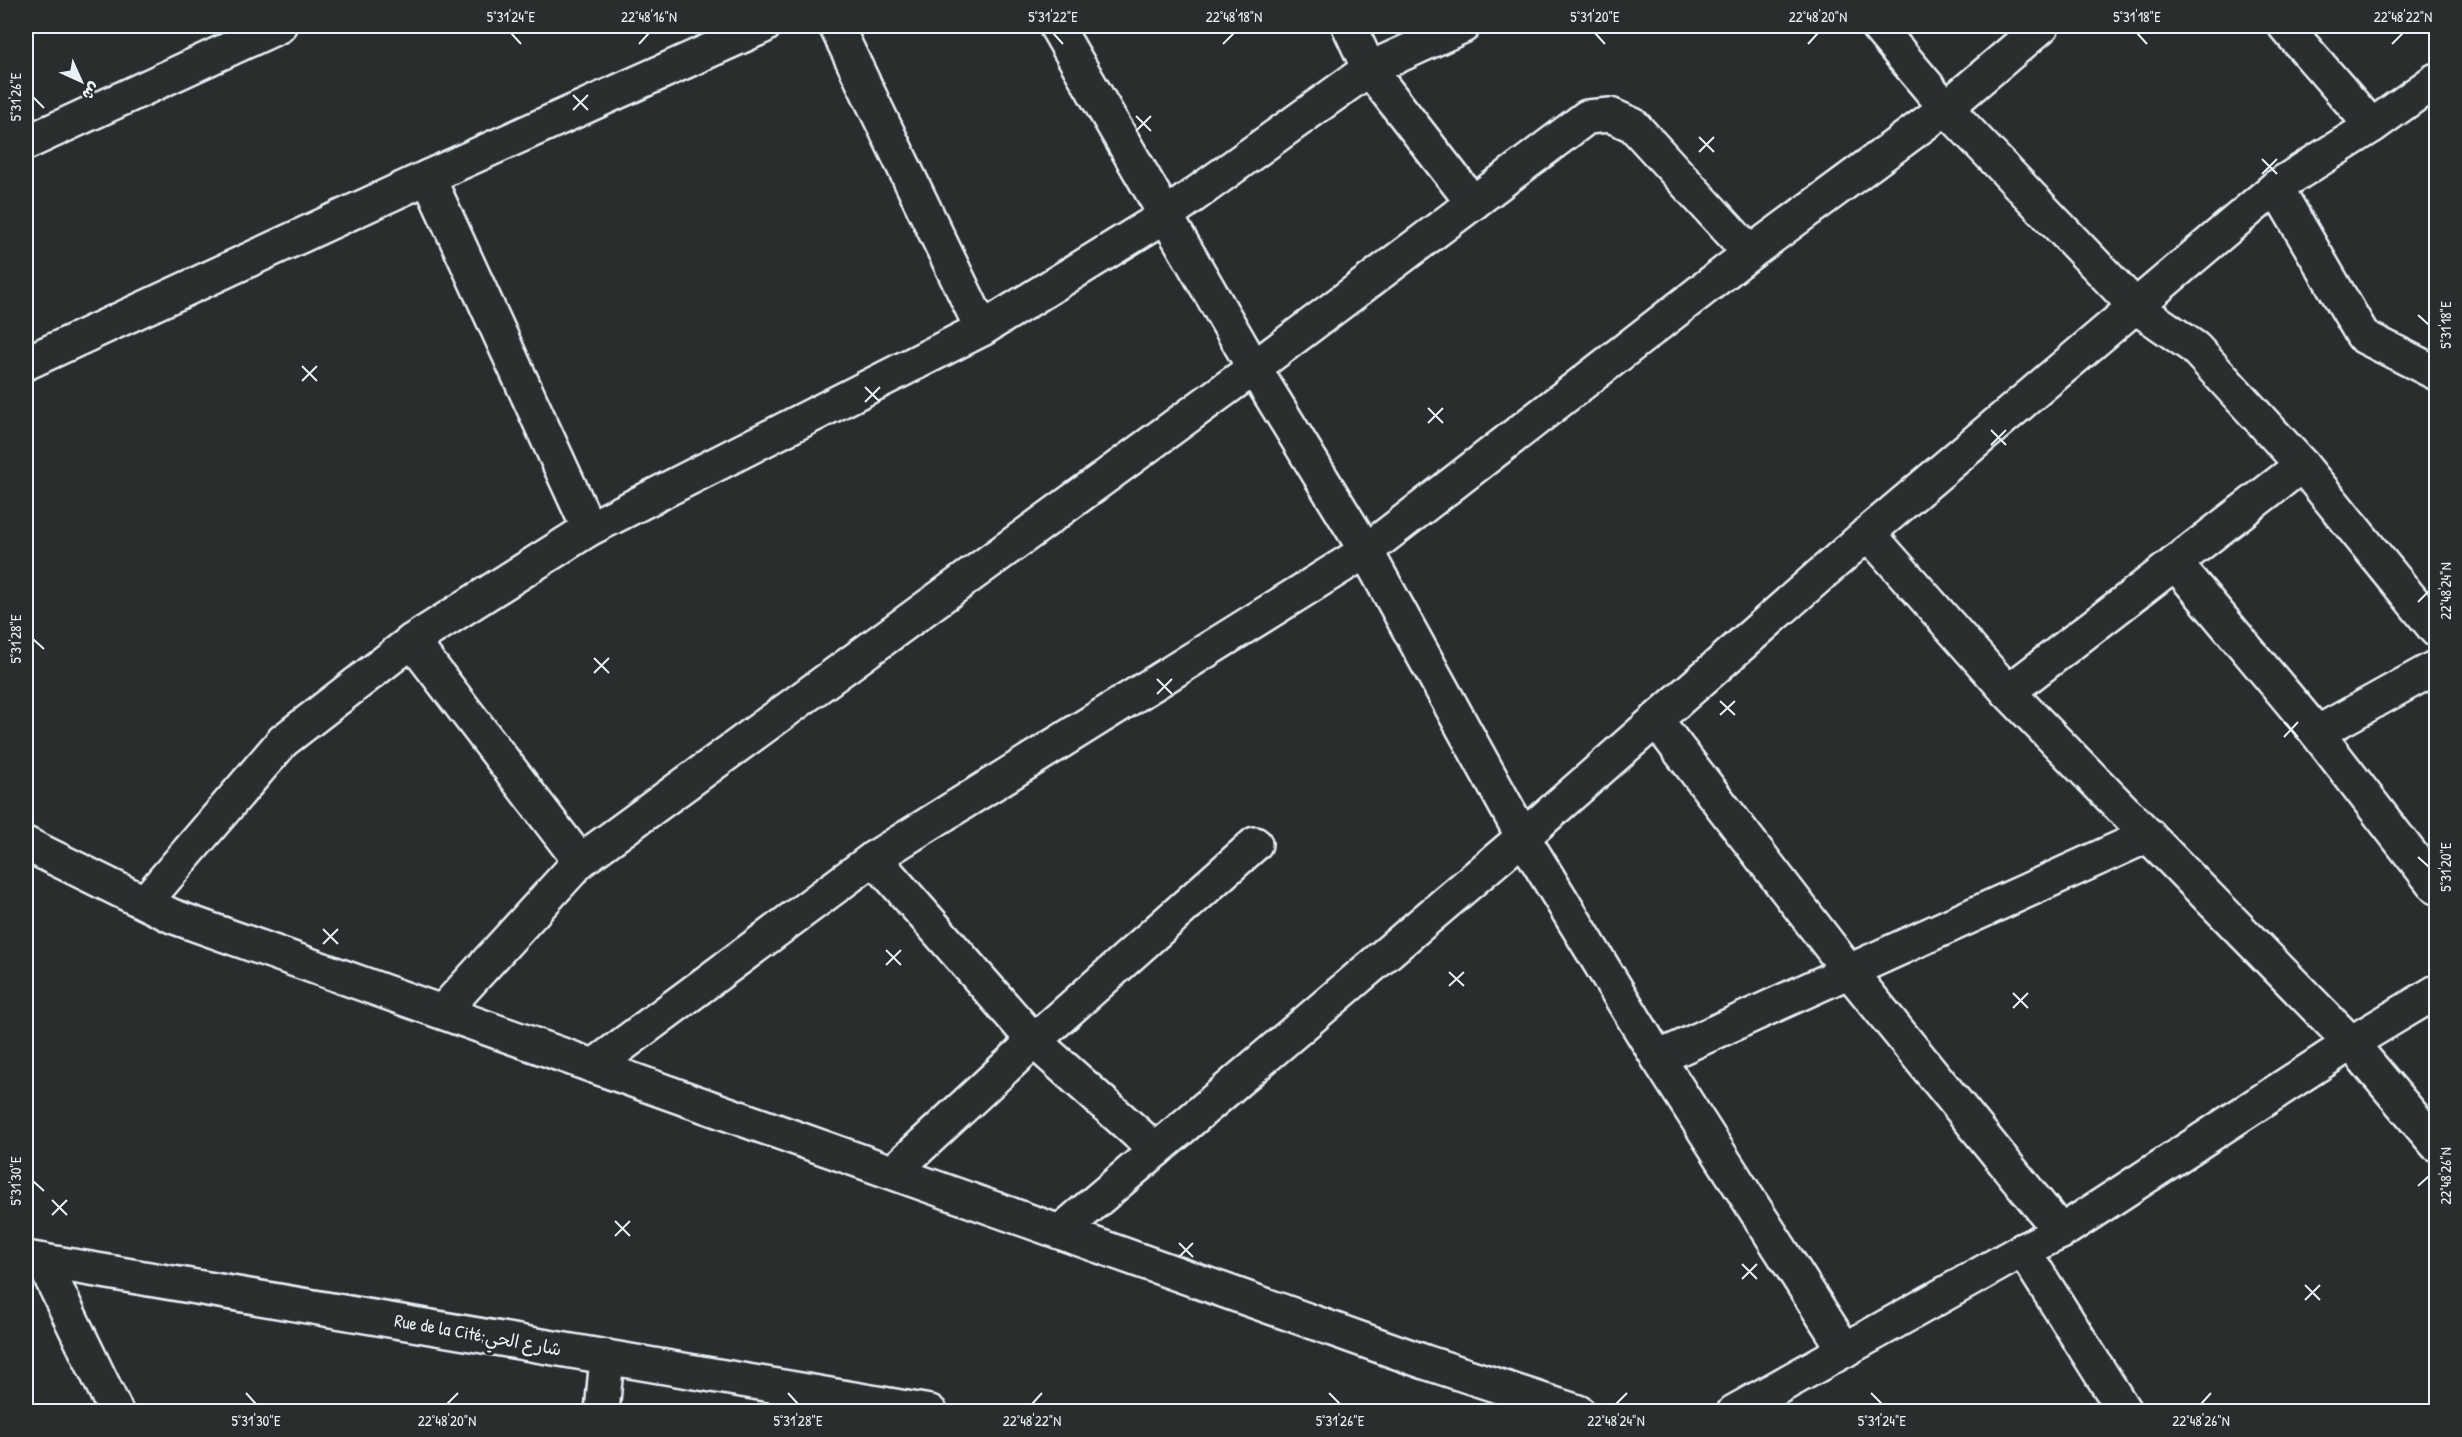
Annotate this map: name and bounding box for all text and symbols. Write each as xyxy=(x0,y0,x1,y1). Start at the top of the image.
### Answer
text: 5°31'24"E xyxy=(487,6,535,27)
text: 22°48'16"N xyxy=(621,6,677,27)
text: 5°31'22"E xyxy=(1028,6,1078,27)
text: 22°48'18"N xyxy=(1206,6,1262,27)
text: 5°31'20"E xyxy=(1570,6,1620,27)
text: 22°48'20"N xyxy=(1789,6,1847,27)
text: 5°31'18"E xyxy=(2113,6,2161,27)
text: 22°48'22"N xyxy=(2374,6,2432,27)
north arrow xyxy=(51,51,111,111)
text: 5°31'26"E xyxy=(5,72,26,121)
text: ش xyxy=(78,78,106,106)
text: 5°31'18"E xyxy=(2435,301,2456,349)
text: 22°48'24"N xyxy=(2435,562,2456,620)
text: 5°31'28"E xyxy=(5,614,26,664)
text: 5°31'20"E xyxy=(2435,842,2456,892)
text: 22°48'26"N xyxy=(2435,1147,2456,1205)
text: 5°31'30"E xyxy=(5,1156,26,1206)
street label: Rue de la Cité;شارع الحي xyxy=(392,1308,564,1365)
text: 5°31'30"E xyxy=(231,1410,281,1431)
text: 22°48'20"N xyxy=(418,1410,476,1431)
text: 5°31'28"E xyxy=(773,1410,823,1431)
text: 22°48'22"N xyxy=(1003,1410,1061,1431)
text: 5°31'26"E xyxy=(1316,1410,1365,1431)
text: 22°48'24"N xyxy=(1587,1410,1645,1431)
text: 5°31'24"E xyxy=(1858,1410,1906,1431)
text: 22°48'26"N xyxy=(2172,1410,2230,1431)

